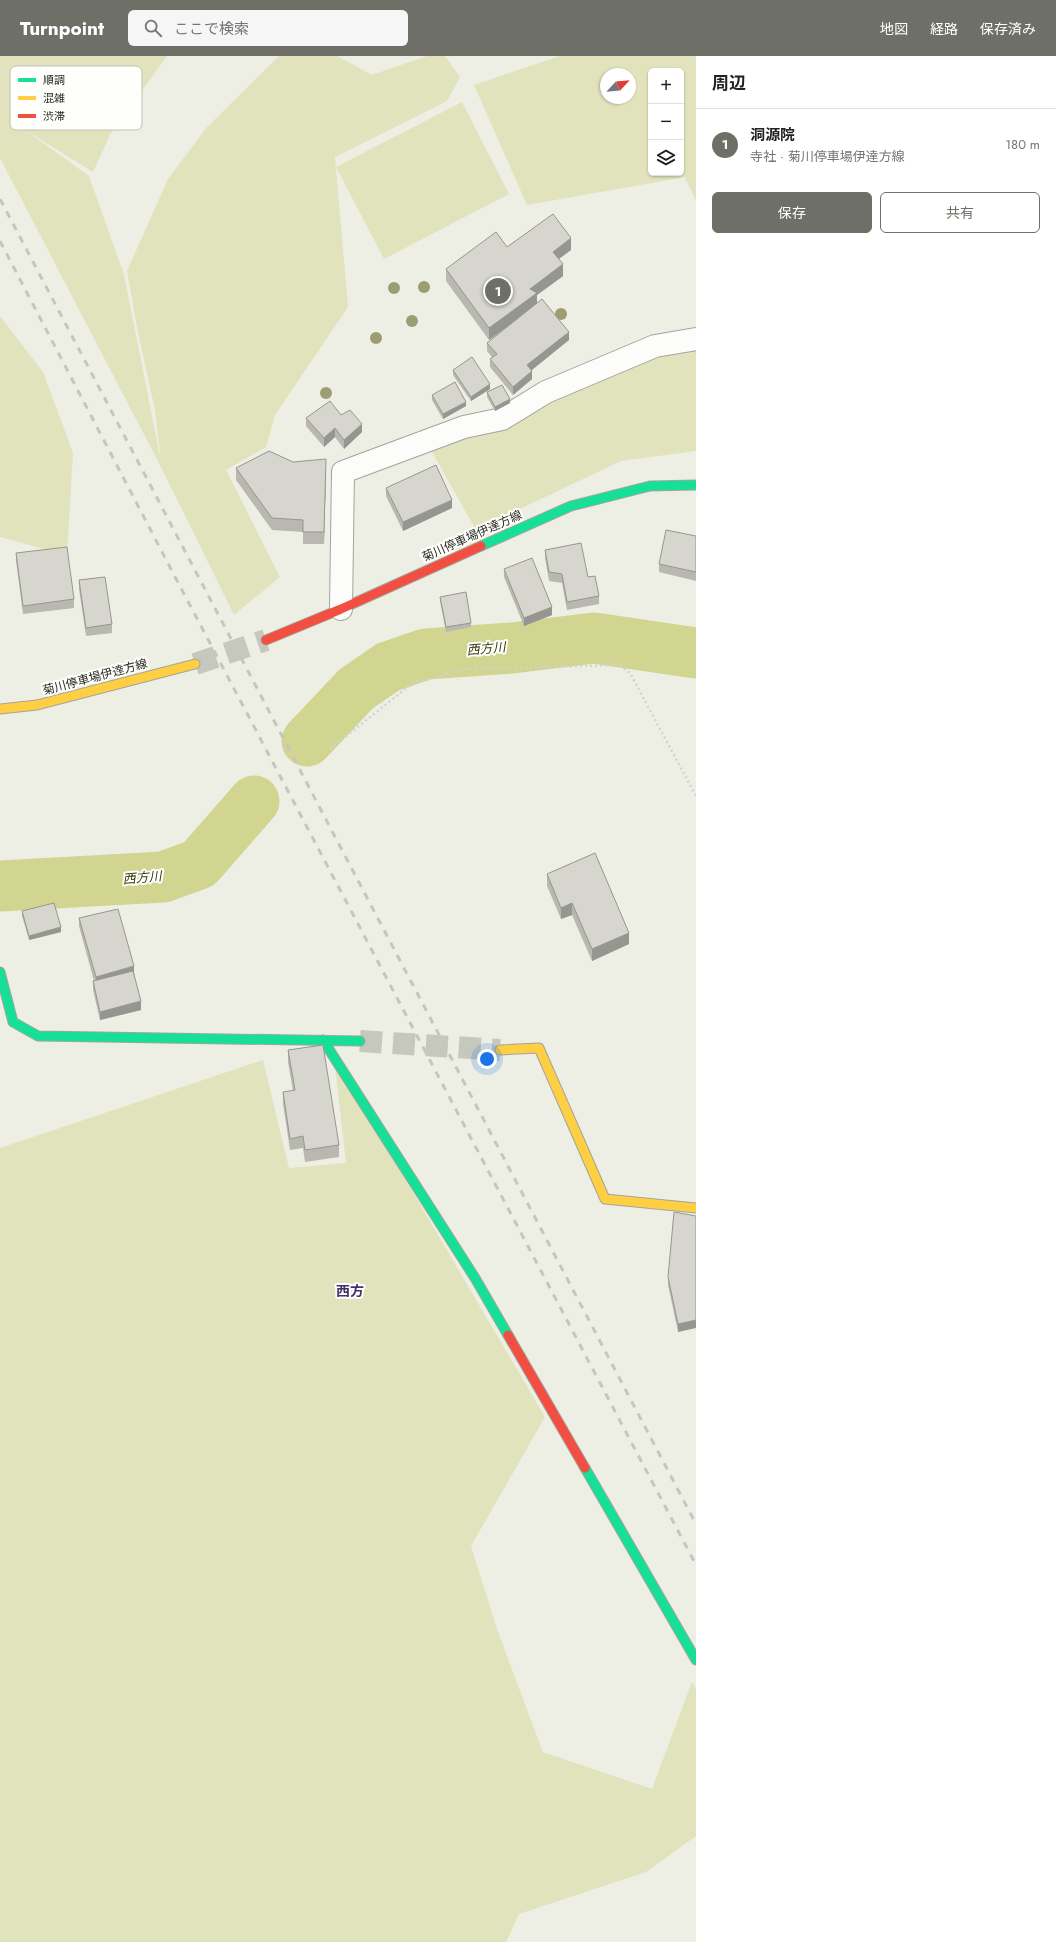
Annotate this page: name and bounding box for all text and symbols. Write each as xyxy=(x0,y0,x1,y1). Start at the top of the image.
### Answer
search box xyxy=(128,10,408,46)
text: Turnpoint xyxy=(20,15,104,42)
icon: search xyxy=(142,17,164,39)
text: ここで検索 xyxy=(174,18,249,40)
text: 地図 xyxy=(880,19,908,39)
text: 経路 xyxy=(930,19,958,39)
text: 保存済み xyxy=(980,19,1036,39)
legend xyxy=(10,66,142,130)
north arrow xyxy=(600,68,636,104)
map controls xyxy=(648,68,684,176)
button: + xyxy=(648,68,684,104)
text: 周辺 xyxy=(712,71,746,95)
text: 順調 xyxy=(43,72,65,88)
text: 混雑 xyxy=(43,90,65,106)
button: − xyxy=(648,104,684,140)
text: 渋滞 xyxy=(43,108,65,124)
text: 洞源院 xyxy=(750,124,795,146)
text: 1 xyxy=(722,135,728,154)
text: 180 m xyxy=(1005,135,1040,154)
button: layers xyxy=(648,140,684,176)
text: 寺社 · 菊川停車場伊達方線 xyxy=(750,147,905,166)
button: 保存 xyxy=(712,192,872,233)
button: 共有 xyxy=(880,192,1040,233)
pin: 1 xyxy=(485,276,511,306)
street label: 菊川停車場伊達方線 xyxy=(419,506,525,566)
water label: 西方川 xyxy=(466,637,508,660)
street label: 菊川停車場伊達方線 xyxy=(41,654,149,700)
water label: 西方川 xyxy=(122,866,164,889)
your location xyxy=(477,1049,497,1069)
district label: 西方 xyxy=(336,1281,364,1301)

